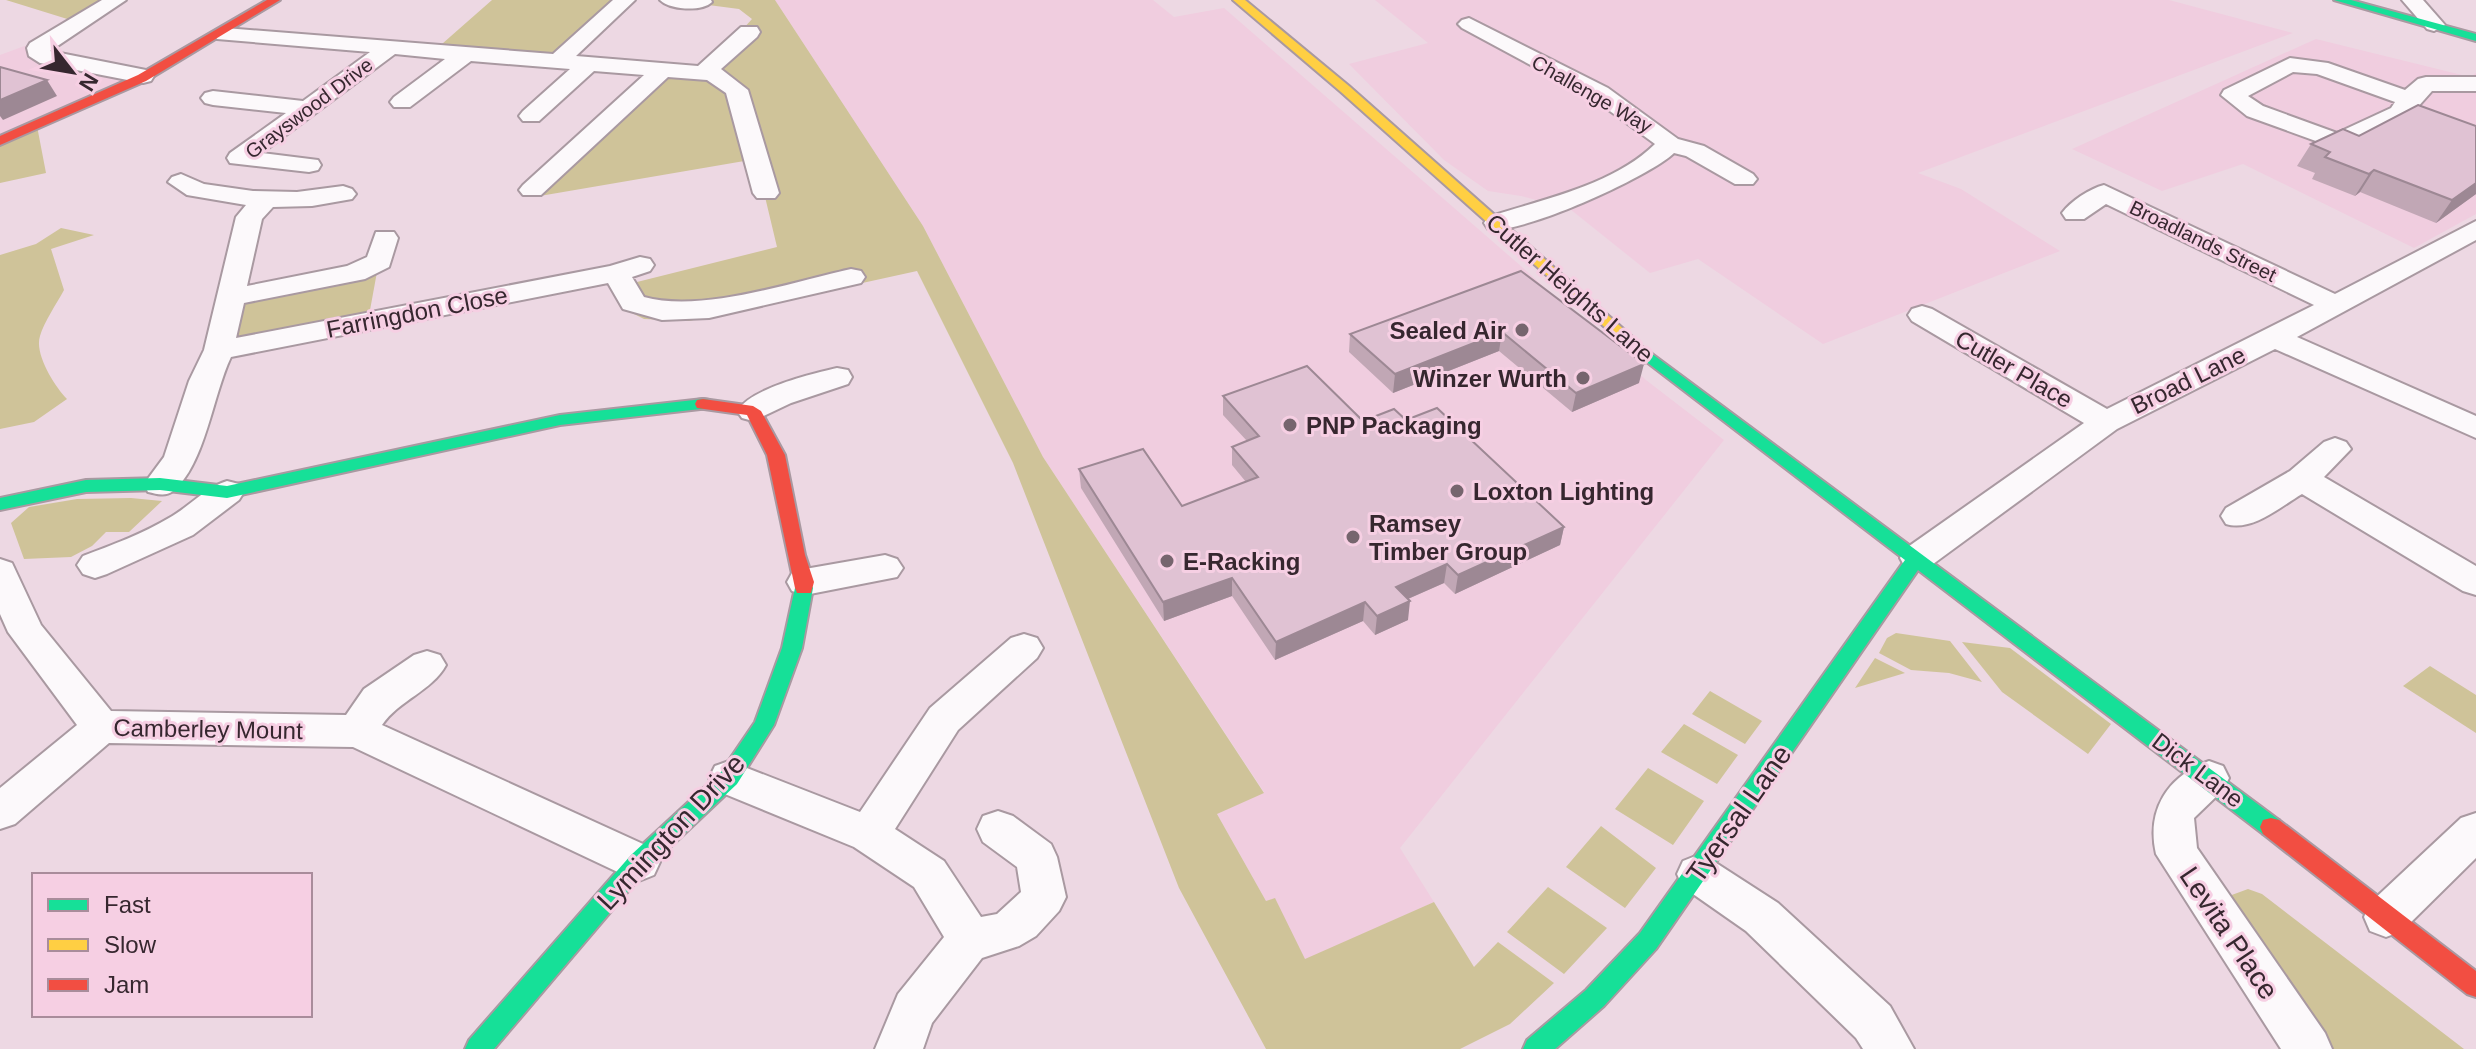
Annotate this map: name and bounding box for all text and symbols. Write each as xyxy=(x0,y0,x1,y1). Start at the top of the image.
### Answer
north arrow xyxy=(32,32,112,112)
street label: Challenge Way xyxy=(1528,51,1656,137)
street label: Grayswood Drive xyxy=(241,53,377,163)
text: N xyxy=(74,69,104,95)
street label: Broadlands Street xyxy=(2126,196,2280,286)
street label: Cutler Heights Lane xyxy=(1481,208,1659,368)
street label: Farringdon Close xyxy=(324,281,510,343)
place label: Sealed Air xyxy=(1390,317,1506,344)
marker: Sealed Air xyxy=(1513,321,1531,339)
street label: Cutler Place xyxy=(1951,325,2077,413)
street label: Broad Lane xyxy=(2126,341,2250,419)
place label: Winzer Wurth xyxy=(1413,365,1567,392)
marker: Winzer Wurth xyxy=(1574,369,1592,387)
place label: PNP Packaging xyxy=(1306,412,1482,439)
marker: PNP Packaging xyxy=(1281,416,1299,434)
place label: Loxton Lighting xyxy=(1473,478,1654,505)
marker: Loxton Lighting xyxy=(1448,482,1466,500)
place label: Ramsey Timber Group xyxy=(1369,510,1527,565)
marker: Ramsey Timber Group xyxy=(1344,528,1362,546)
place label: E-Racking xyxy=(1183,548,1300,575)
marker: E-Racking xyxy=(1158,552,1176,570)
street label: Camberley Mount xyxy=(113,714,303,744)
street label: Dick Lane xyxy=(2147,727,2249,813)
street label: Tyersal Lane xyxy=(1680,739,1798,889)
street label: Lymington Drive xyxy=(591,748,751,916)
street label: Levita Place xyxy=(2173,861,2285,1005)
legend xyxy=(32,873,312,1017)
text: Fast xyxy=(104,891,151,918)
text: Slow xyxy=(104,931,157,958)
text: Jam xyxy=(104,971,149,998)

